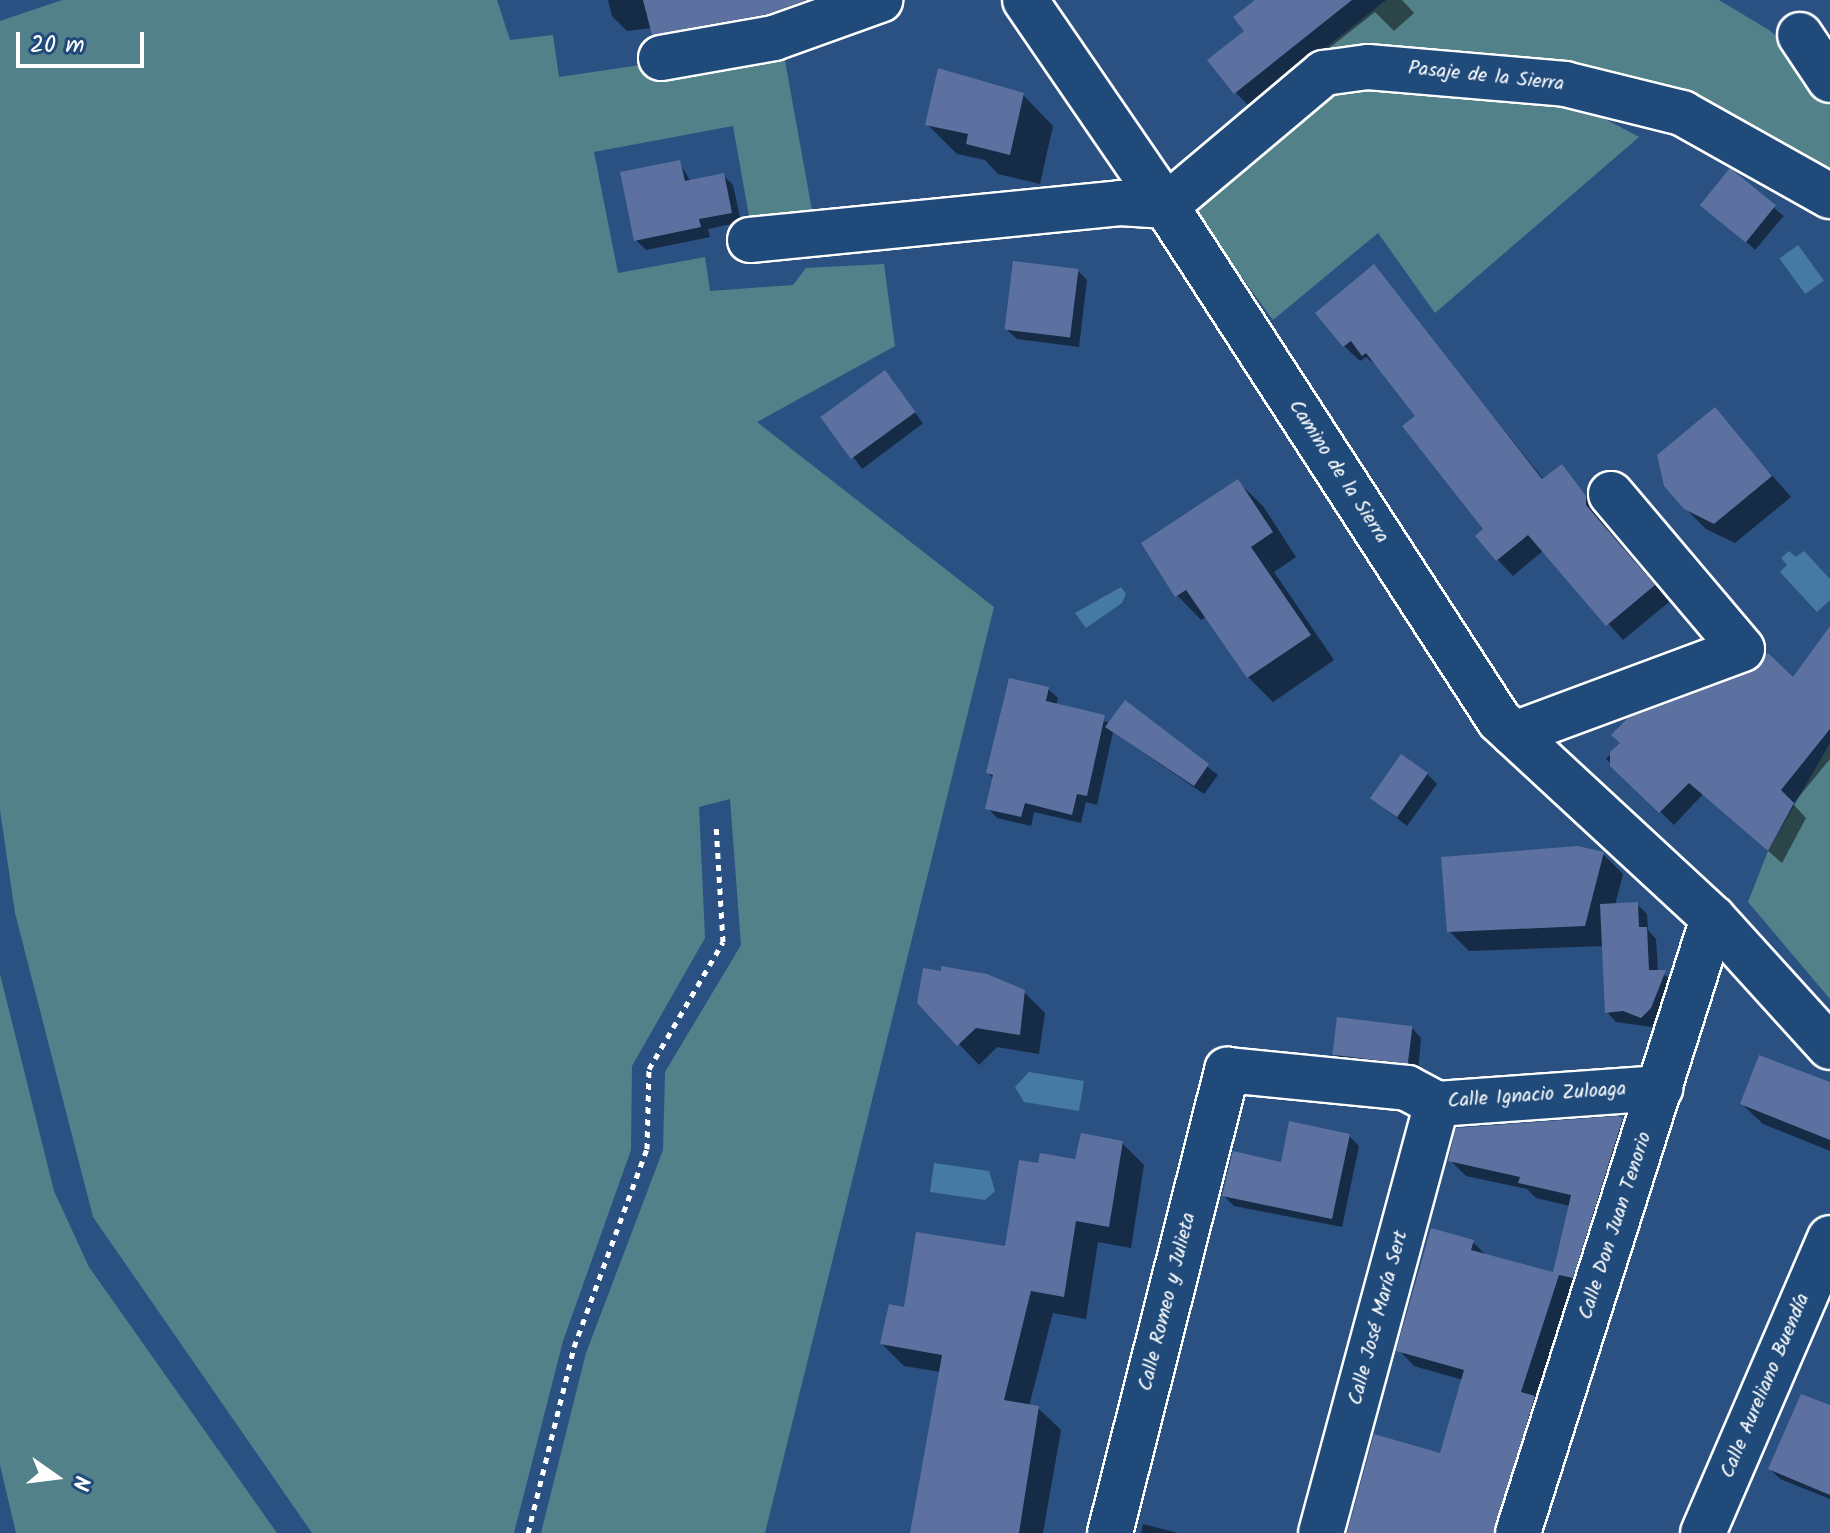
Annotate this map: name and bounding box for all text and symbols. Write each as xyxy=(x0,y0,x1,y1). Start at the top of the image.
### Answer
scale bar xyxy=(20,16,148,66)
text: 20 m xyxy=(30,26,85,65)
street label: Pasaje de la Sierra xyxy=(1407,57,1565,97)
street label: Camino de la Sierra xyxy=(1283,396,1393,548)
street label: Calle Ignacio Zuloaga xyxy=(1447,1078,1627,1114)
street label: Calle Don Juan Tenorio xyxy=(1574,1129,1658,1323)
street label: Calle Romeo y Julieta xyxy=(1134,1210,1202,1394)
street label: Calle José María Sert xyxy=(1344,1228,1414,1408)
street label: Calle Aureliano Buendía xyxy=(1716,1290,1816,1482)
north arrow xyxy=(16,1437,96,1517)
text: N xyxy=(61,1472,98,1494)

